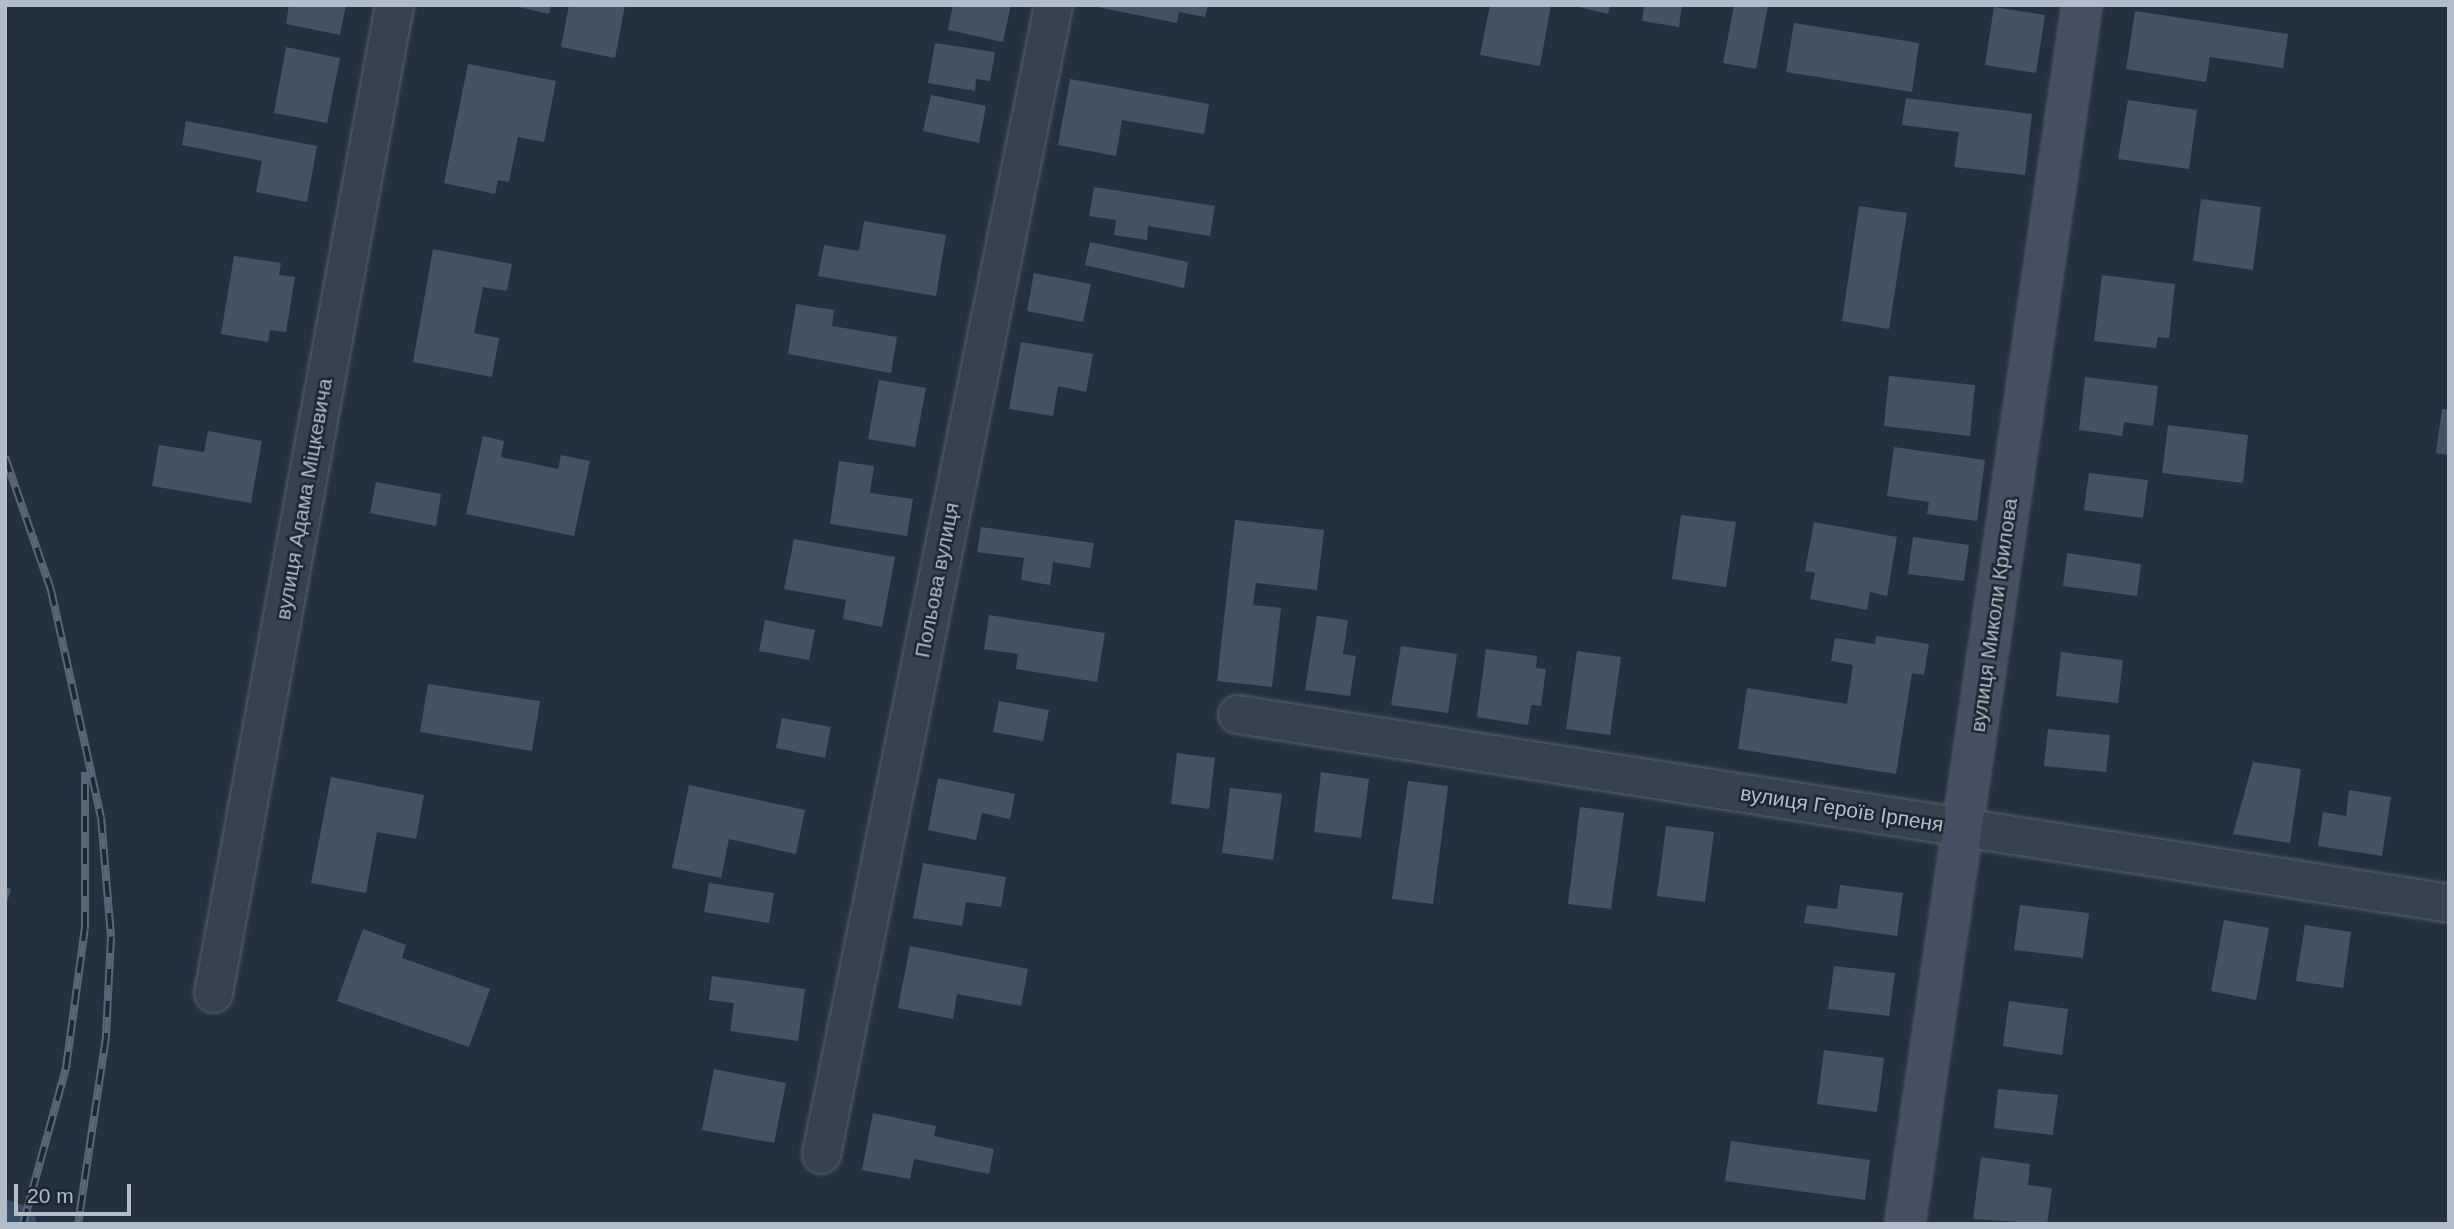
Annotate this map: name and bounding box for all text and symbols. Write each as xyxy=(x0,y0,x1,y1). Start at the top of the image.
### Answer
street label: вулиця Адама Міцкевича xyxy=(270,376,338,622)
street label: вулиця Миколи Крилова xyxy=(1965,496,2023,734)
street label: Польова вулиця xyxy=(910,500,964,660)
street label: вулиця Героїв Ірпеня xyxy=(1739,780,1945,838)
scale bar xyxy=(18,1170,135,1214)
text: 20 m xyxy=(27,1184,74,1207)

